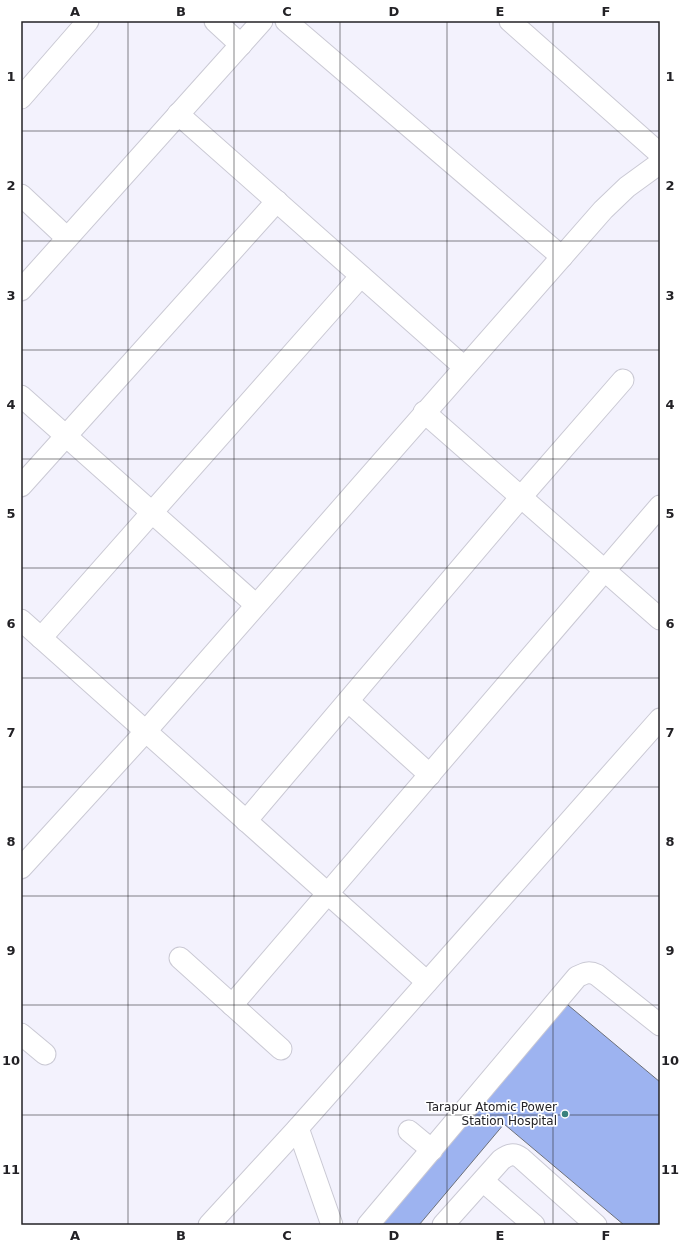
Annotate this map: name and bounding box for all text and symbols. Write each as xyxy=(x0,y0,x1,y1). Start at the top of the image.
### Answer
text: A xyxy=(70,4,80,19)
text: B xyxy=(176,4,186,19)
text: C xyxy=(282,4,292,19)
text: D xyxy=(389,4,400,19)
text: E xyxy=(496,4,504,19)
text: F xyxy=(602,4,610,19)
text: 1 xyxy=(6,69,16,84)
text: 1 xyxy=(665,69,675,84)
text: 2 xyxy=(6,178,16,193)
text: 2 xyxy=(665,178,675,193)
text: 3 xyxy=(6,288,16,303)
text: 3 xyxy=(665,288,675,303)
text: 4 xyxy=(6,397,16,412)
text: 4 xyxy=(665,397,675,412)
text: 5 xyxy=(6,506,16,521)
text: 5 xyxy=(665,506,675,521)
text: 6 xyxy=(6,616,16,631)
text: 6 xyxy=(665,616,675,631)
text: 7 xyxy=(6,725,16,740)
text: 7 xyxy=(665,725,675,740)
text: 8 xyxy=(6,834,16,849)
text: 8 xyxy=(665,834,675,849)
text: 9 xyxy=(6,943,16,958)
text: 9 xyxy=(665,943,675,958)
text: 10 xyxy=(2,1053,20,1068)
text: 10 xyxy=(661,1053,679,1068)
place label: Tarapur Atomic Power Station Hospital xyxy=(425,1100,557,1128)
marker: Tarapur Atomic Power Station Hospital xyxy=(560,1109,570,1119)
text: 11 xyxy=(2,1162,20,1177)
text: 11 xyxy=(661,1162,679,1177)
text: A xyxy=(70,1228,80,1243)
text: B xyxy=(176,1228,186,1243)
text: C xyxy=(282,1228,292,1243)
text: D xyxy=(389,1228,400,1243)
text: E xyxy=(496,1228,504,1243)
text: F xyxy=(602,1228,610,1243)

